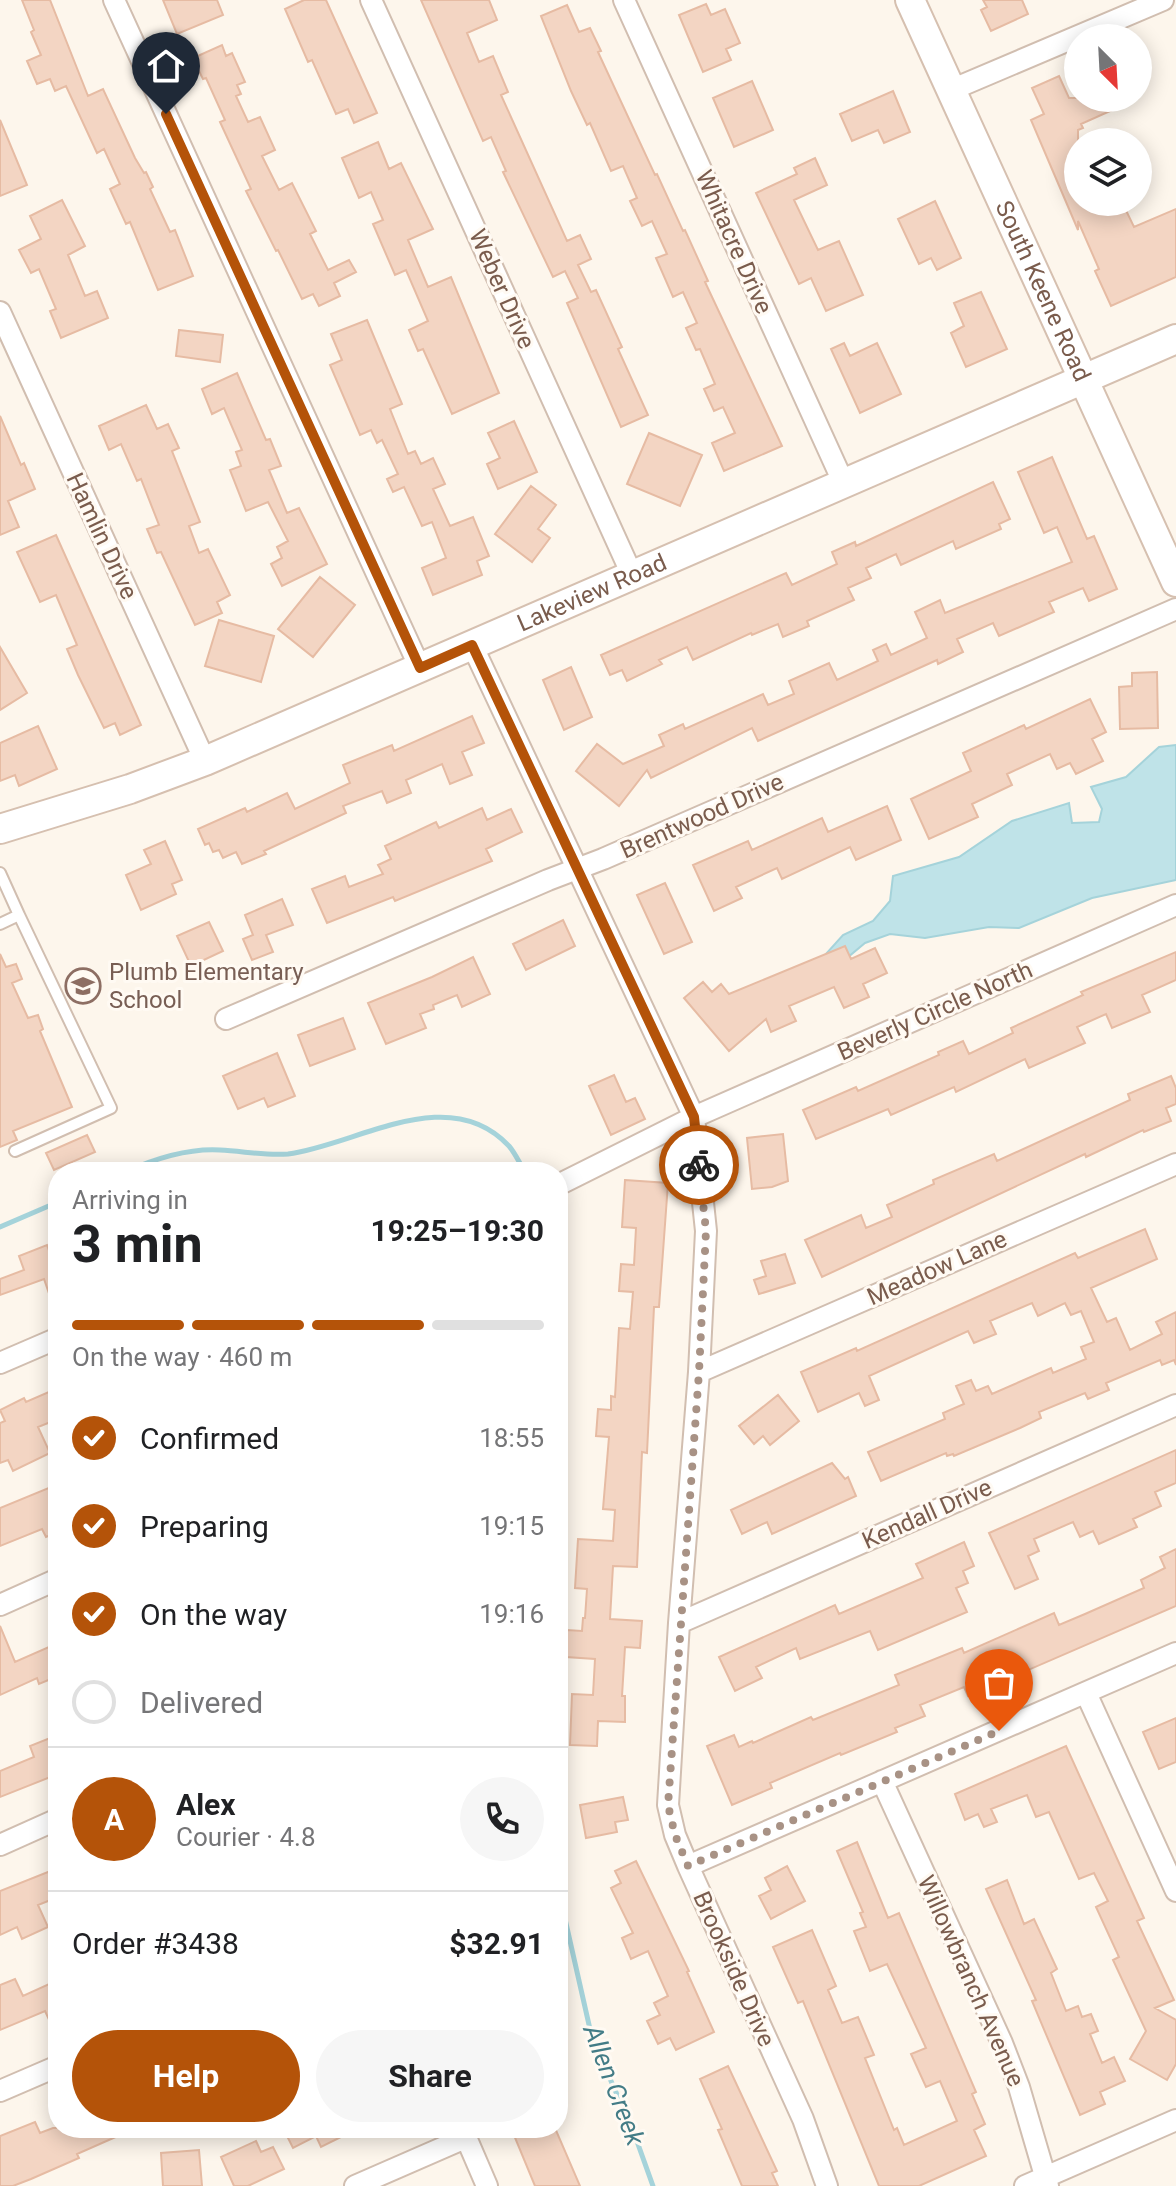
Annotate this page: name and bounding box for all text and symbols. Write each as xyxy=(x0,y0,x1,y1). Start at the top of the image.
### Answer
north arrow xyxy=(1064,24,1152,112)
map controls xyxy=(1064,24,1152,216)
pin xyxy=(132,32,200,114)
icon: home xyxy=(144,44,188,88)
button: layers xyxy=(1064,128,1152,216)
street label: Whitacre Drive xyxy=(690,166,778,318)
street label: South Keene Road xyxy=(990,196,1096,386)
street label: Weber Drive xyxy=(463,225,541,353)
street label: Hamlin Drive xyxy=(61,468,143,604)
street label: Lakeview Road xyxy=(513,548,671,638)
street label: Brentwood Drive xyxy=(616,768,788,864)
street label: Beverly Circle North xyxy=(833,955,1037,1067)
place label: Plumb Elementary School xyxy=(109,958,304,1014)
school or university icon: Plumb Elementary School xyxy=(64,967,102,1005)
courier xyxy=(659,1125,739,1205)
icon: bike xyxy=(677,1143,721,1187)
text: Arriving in xyxy=(72,1185,188,1215)
text: 19:25–19:30 xyxy=(370,1213,544,1248)
text: 3 min xyxy=(72,1214,203,1275)
street label: Meadow Lane xyxy=(863,1225,1011,1311)
text: On the way · 460 m xyxy=(72,1342,292,1372)
icon: check xyxy=(72,1416,116,1460)
text: Confirmed xyxy=(140,1421,279,1456)
text: 18:55 xyxy=(479,1423,544,1453)
street label: Kendall Drive xyxy=(858,1473,996,1555)
icon: check xyxy=(72,1504,116,1548)
text: Preparing xyxy=(140,1509,269,1544)
text: 19:15 xyxy=(479,1511,544,1541)
icon: check xyxy=(72,1592,116,1636)
text: On the way xyxy=(140,1597,287,1632)
text: 19:16 xyxy=(479,1599,544,1629)
pin xyxy=(965,1649,1033,1731)
icon: bag xyxy=(977,1661,1021,1705)
text: Delivered xyxy=(140,1685,263,1720)
button: phone xyxy=(460,1777,544,1861)
text: Alex xyxy=(176,1787,236,1822)
text: A xyxy=(104,1802,124,1837)
text: Courier · 4.8 xyxy=(176,1822,316,1852)
street label: Willowbranch Avenue xyxy=(912,1871,1030,2091)
street label: Brookside Drive xyxy=(687,1887,781,2051)
text: Order #3438 xyxy=(72,1926,239,1961)
text: $32.91 xyxy=(449,1926,544,1961)
water label: Allen Creek xyxy=(577,2019,651,2151)
button: Help xyxy=(72,2030,300,2122)
button: Share xyxy=(316,2030,544,2122)

